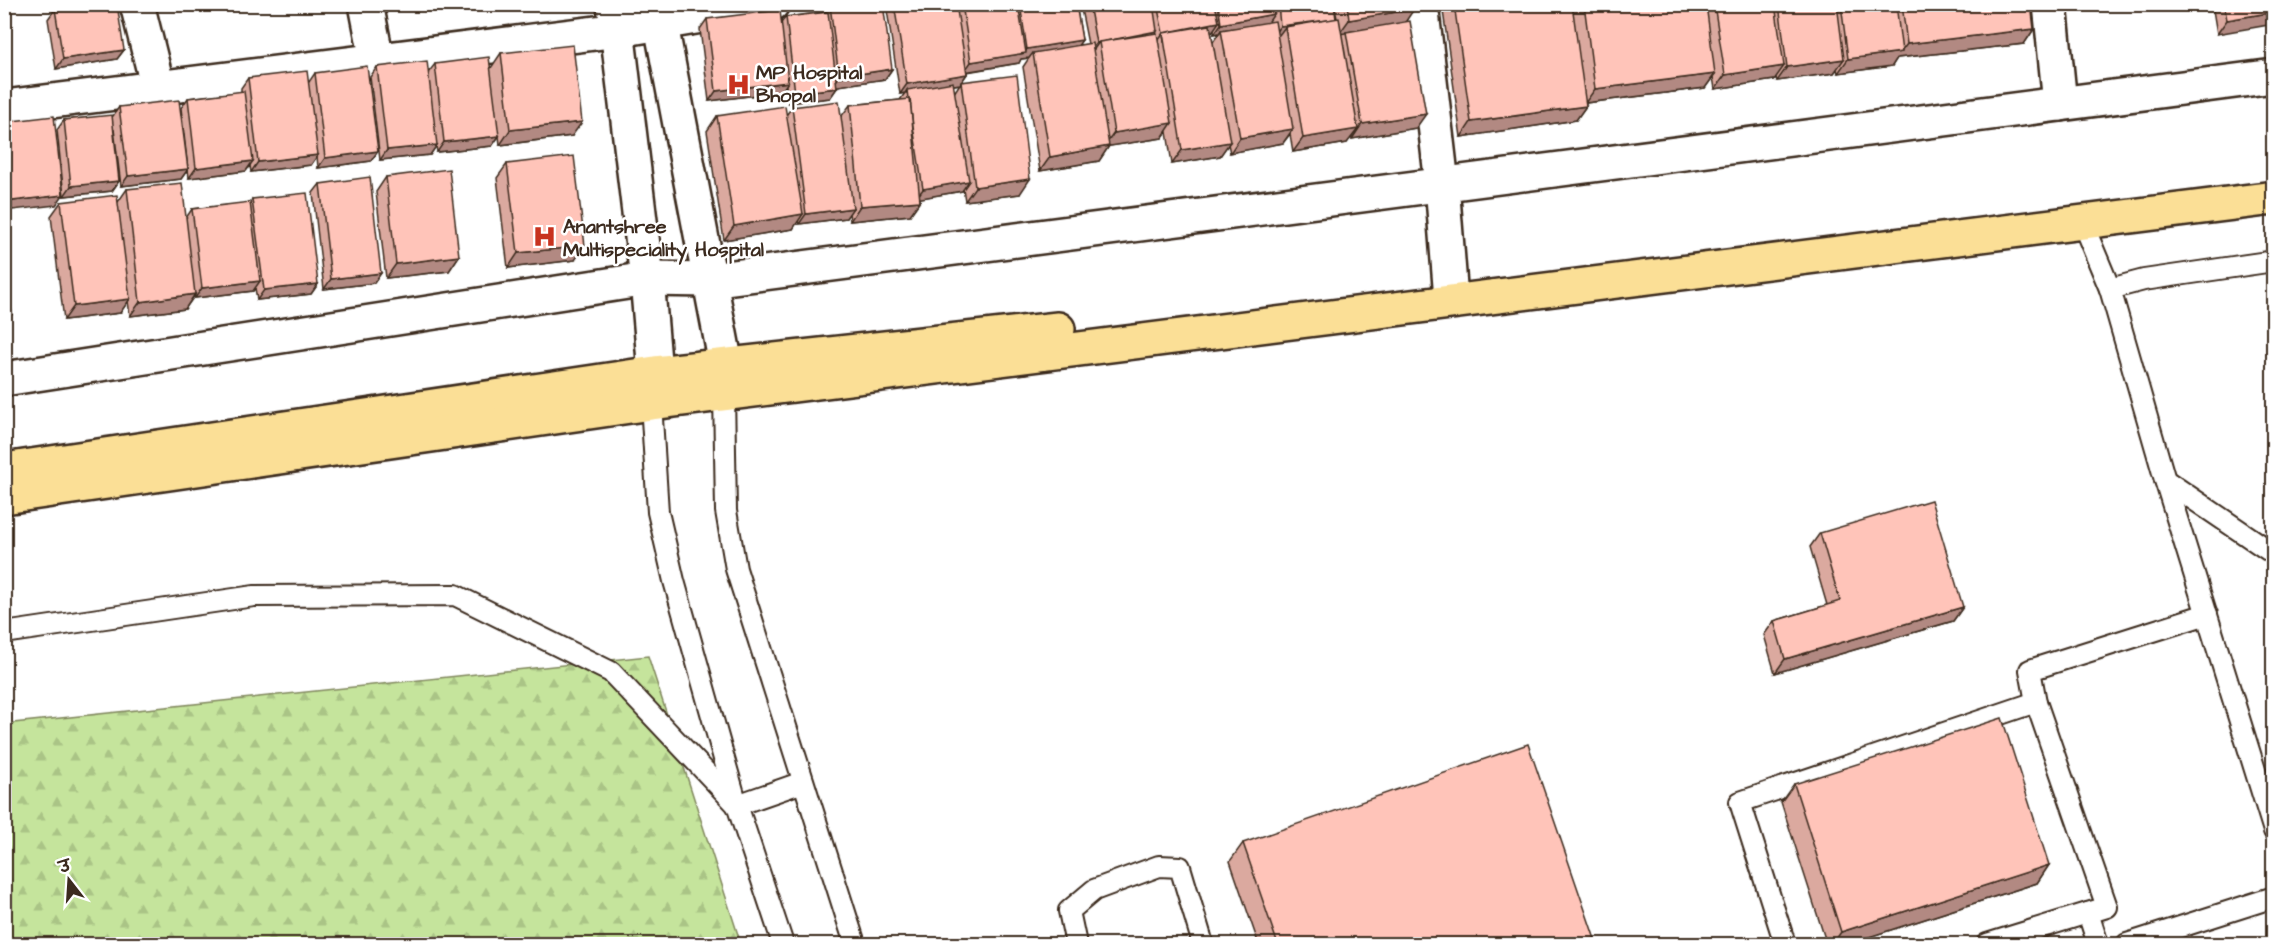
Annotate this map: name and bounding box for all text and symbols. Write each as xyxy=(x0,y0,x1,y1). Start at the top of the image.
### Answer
place label: MP Hospital Bhopal xyxy=(756,59,862,110)
hospital icon: MP Hospital Bhopal xyxy=(725,71,751,97)
place label: Anantshree Multispeciality Hospital xyxy=(563,213,764,265)
hospital icon: Anantshree Multispeciality Hospital xyxy=(532,224,558,250)
north arrow xyxy=(39,850,99,910)
text: उ xyxy=(55,854,75,879)

